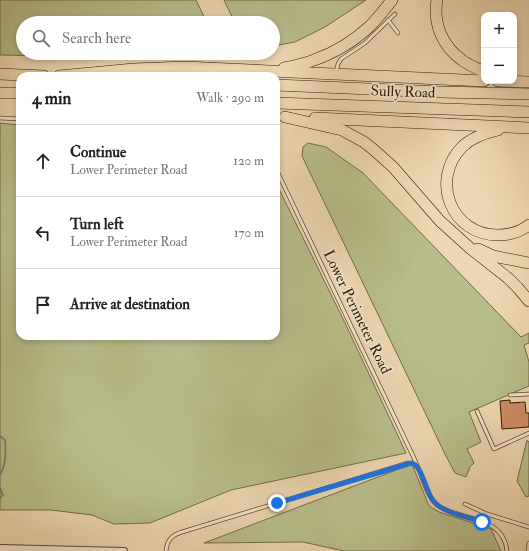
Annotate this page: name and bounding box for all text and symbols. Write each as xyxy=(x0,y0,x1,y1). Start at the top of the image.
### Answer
map controls xyxy=(481,12,517,84)
button: + xyxy=(481,12,517,48)
search box xyxy=(16,16,280,60)
icon: search xyxy=(30,27,52,49)
text: Search here xyxy=(62,29,131,48)
button: − xyxy=(481,48,517,84)
street label: Sully Road xyxy=(370,81,436,103)
text: 4 min xyxy=(32,88,71,109)
text: Walk · 290 m xyxy=(196,90,264,106)
text: Continue xyxy=(70,143,126,162)
icon: ahead xyxy=(32,150,54,172)
text: 120 m xyxy=(233,153,264,169)
text: Lower Perimeter Road xyxy=(70,162,187,178)
text: Turn left xyxy=(70,215,124,234)
icon: left xyxy=(32,222,54,244)
text: 170 m xyxy=(234,225,264,241)
text: Lower Perimeter Road xyxy=(70,234,187,250)
street label: Lower Perimeter Road xyxy=(319,247,396,378)
icon: arrive xyxy=(32,294,54,316)
text: Arrive at destination xyxy=(70,295,190,314)
route end xyxy=(268,494,286,512)
route start xyxy=(473,513,491,531)

